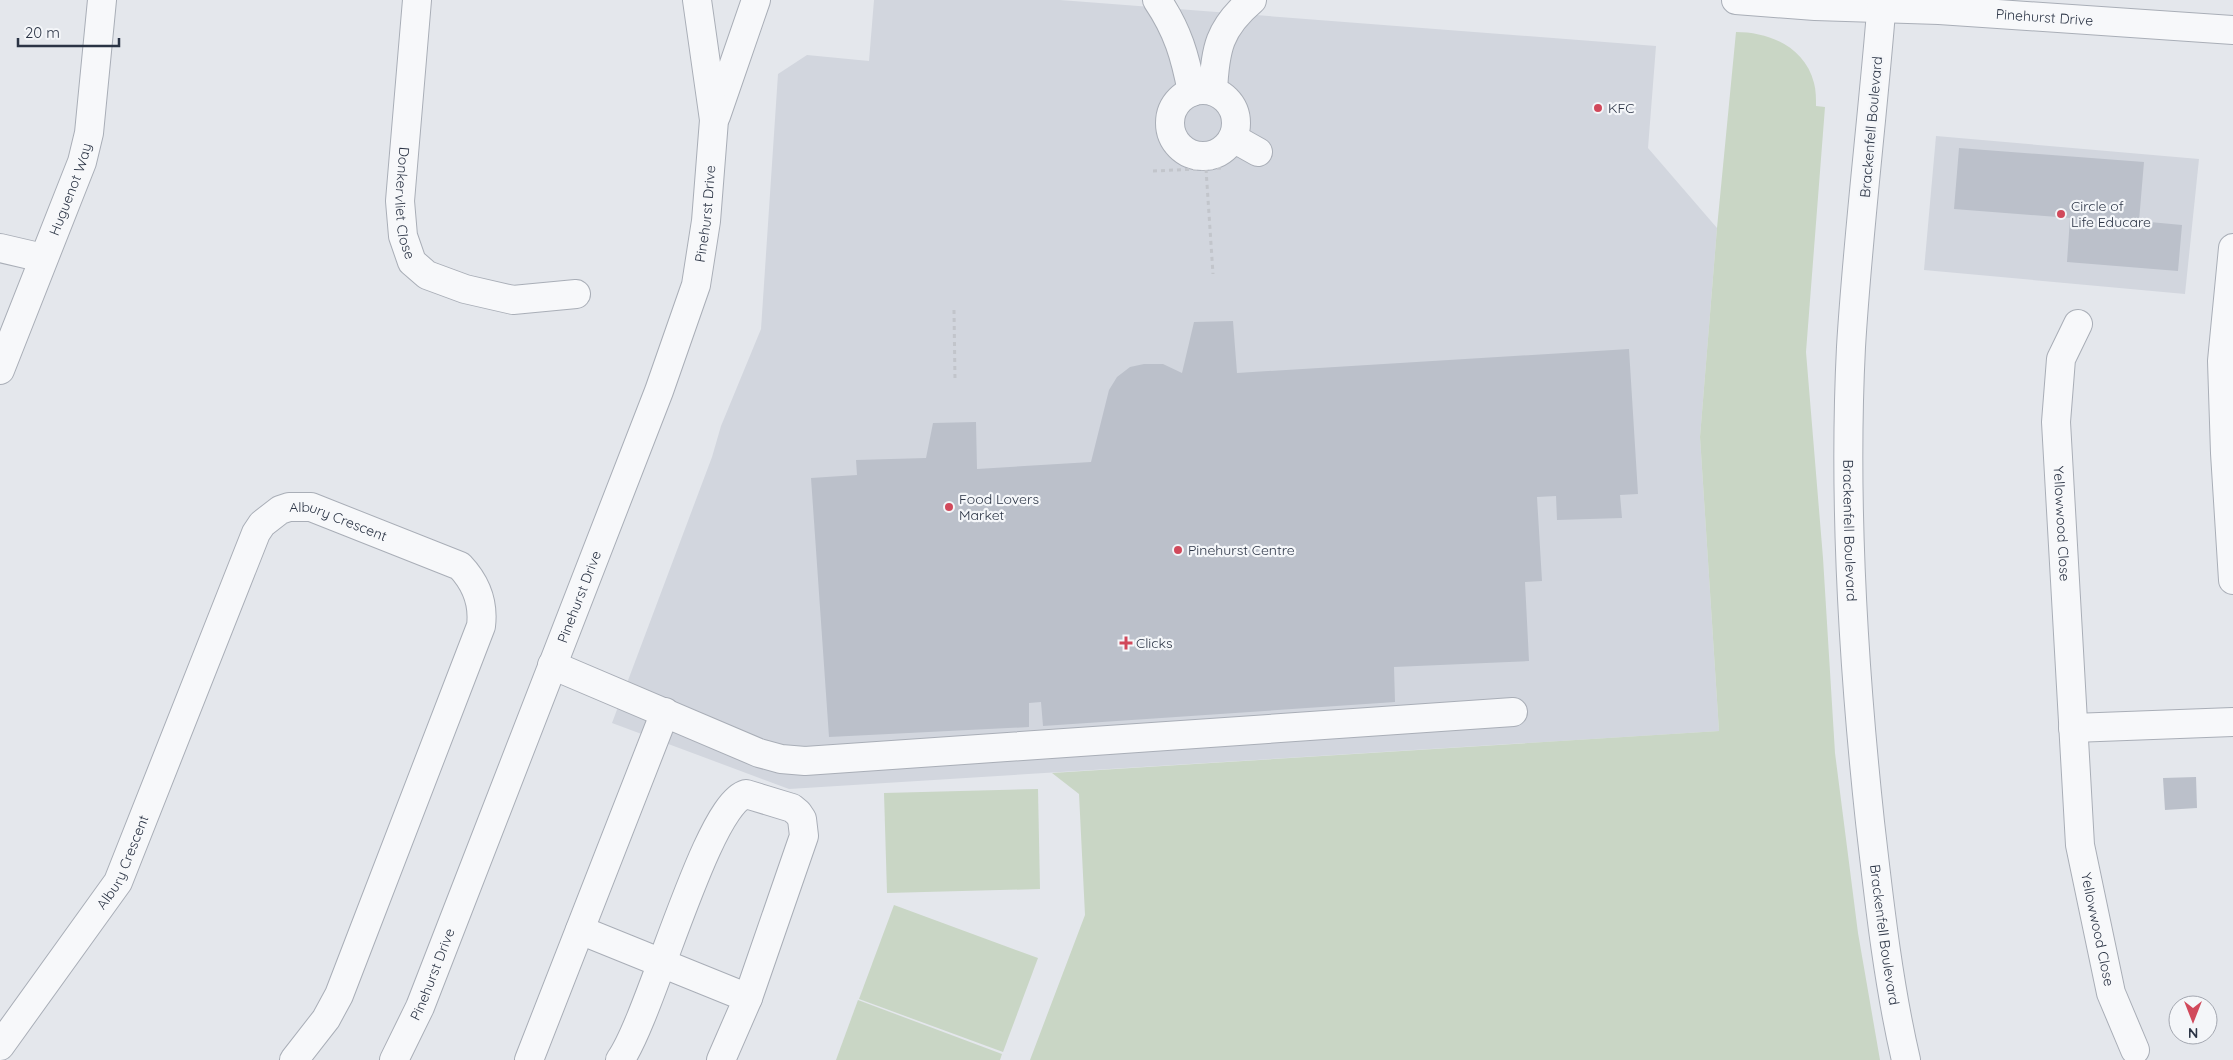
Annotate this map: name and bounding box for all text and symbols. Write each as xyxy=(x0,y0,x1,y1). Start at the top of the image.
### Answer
street label: Pinehurst Drive xyxy=(1995,5,2094,29)
scale bar xyxy=(18,15,119,47)
text: 20 m xyxy=(25,23,60,42)
street label: Brackenfell Boulevard xyxy=(1856,56,1886,198)
place label: KFC xyxy=(1608,99,1634,117)
marker: KFC xyxy=(1592,102,1604,114)
street label: Huguenot Way xyxy=(45,141,95,238)
street label: Donkervliet Close xyxy=(391,146,419,262)
street label: Pinehurst Drive xyxy=(691,164,719,264)
place label: Circle of Life Educare xyxy=(2071,197,2151,231)
marker: Circle of Life Educare xyxy=(2055,208,2067,220)
street label: Brackenfell Boulevard xyxy=(1839,460,1861,602)
street label: Yellowwood Close xyxy=(2050,466,2074,582)
place label: Food Lovers Market xyxy=(959,490,1039,524)
street label: Albury Crescent xyxy=(289,498,390,545)
marker: Food Lovers Market xyxy=(943,501,955,513)
place label: Pinehurst Centre xyxy=(1188,541,1295,559)
marker: Pinehurst Centre xyxy=(1172,544,1184,556)
street label: Pinehurst Drive xyxy=(553,548,605,646)
place label: Clicks xyxy=(1136,634,1173,652)
marker: Clicks xyxy=(1120,637,1132,649)
street label: Albury Crescent xyxy=(92,812,153,913)
street label: Brackenfell Boulevard xyxy=(1866,863,1904,1007)
street label: Yellowwood Close xyxy=(2077,871,2118,988)
street label: Pinehurst Drive xyxy=(406,926,459,1023)
north arrow xyxy=(2168,995,2218,1045)
text: N xyxy=(2188,1024,2198,1042)

